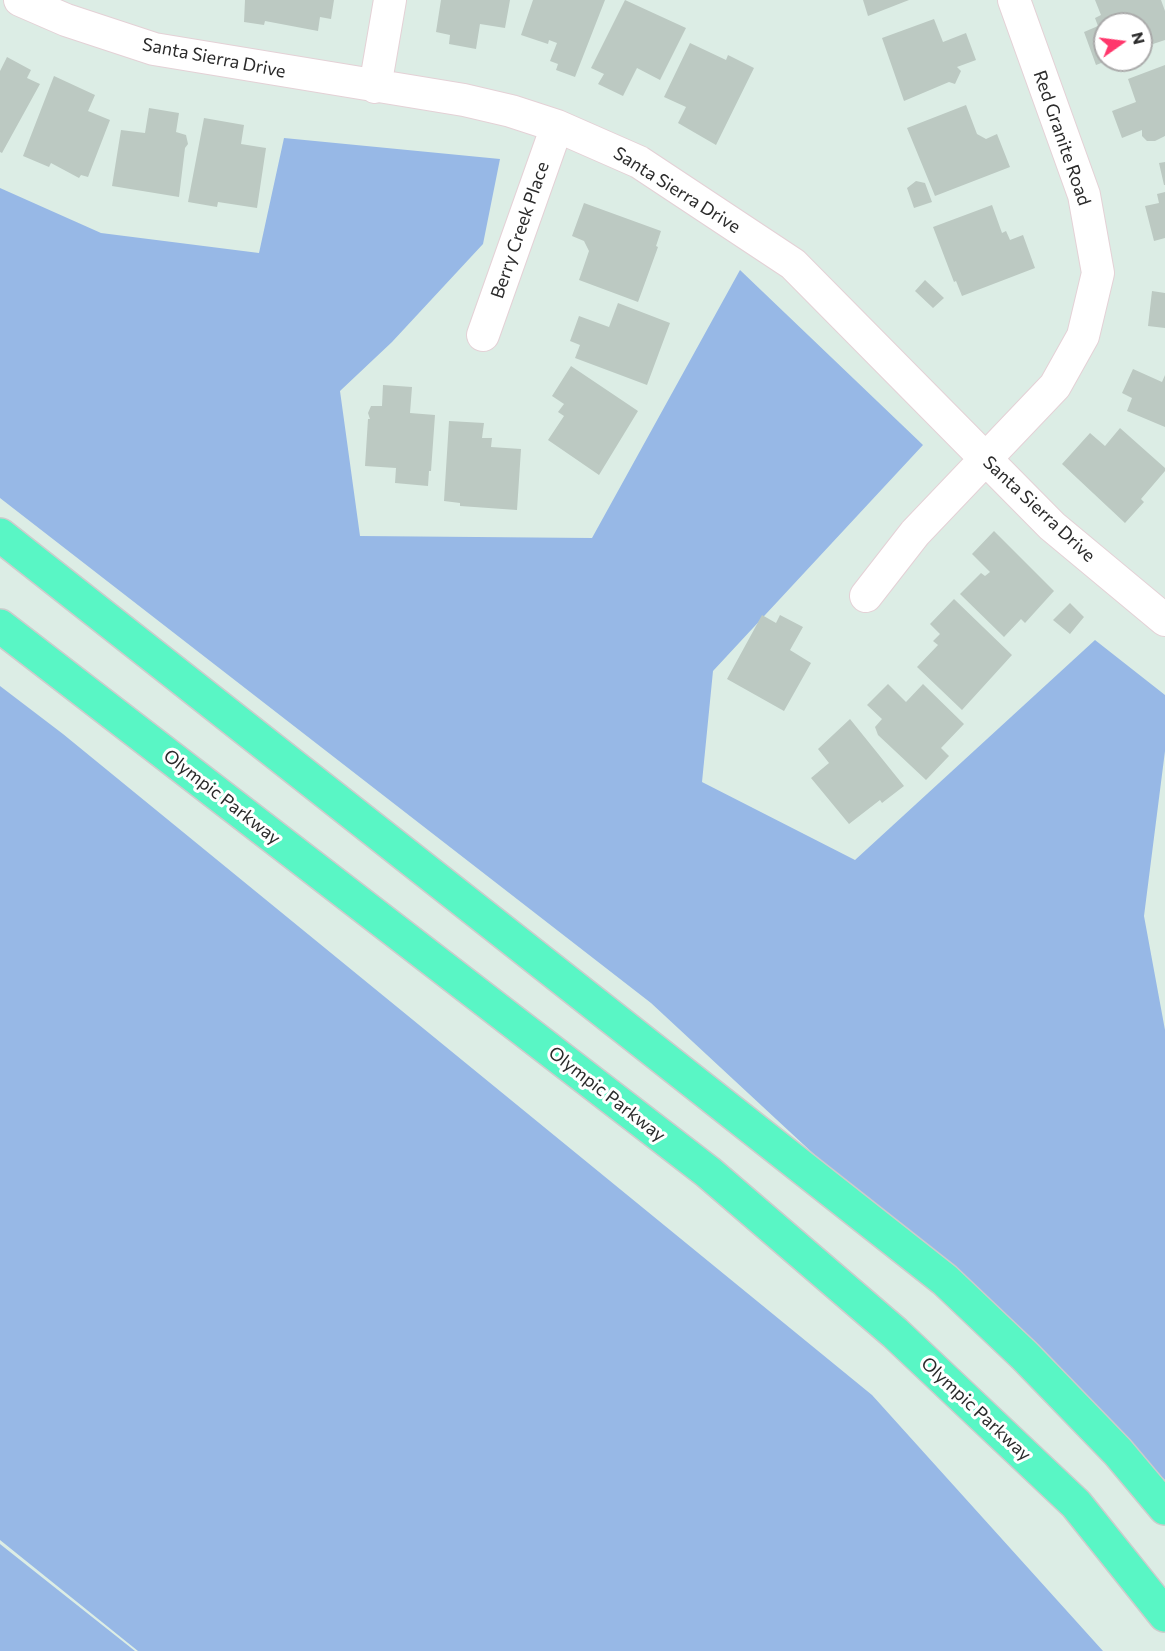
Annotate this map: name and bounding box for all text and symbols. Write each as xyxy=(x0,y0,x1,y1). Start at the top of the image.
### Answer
north arrow xyxy=(1093,12,1153,72)
text: N xyxy=(1128,30,1150,46)
street label: Santa Sierra Drive xyxy=(140,33,288,83)
street label: Red Granite Road xyxy=(1029,68,1095,208)
street label: Santa Sierra Drive xyxy=(609,142,745,238)
street label: Berry Creek Place xyxy=(486,159,554,301)
street label: Santa Sierra Drive xyxy=(978,451,1100,567)
street label: Olympic Parkway xyxy=(159,745,285,849)
street label: Olympic Parkway xyxy=(544,1042,670,1146)
street label: Olympic Parkway xyxy=(917,1353,1035,1465)

